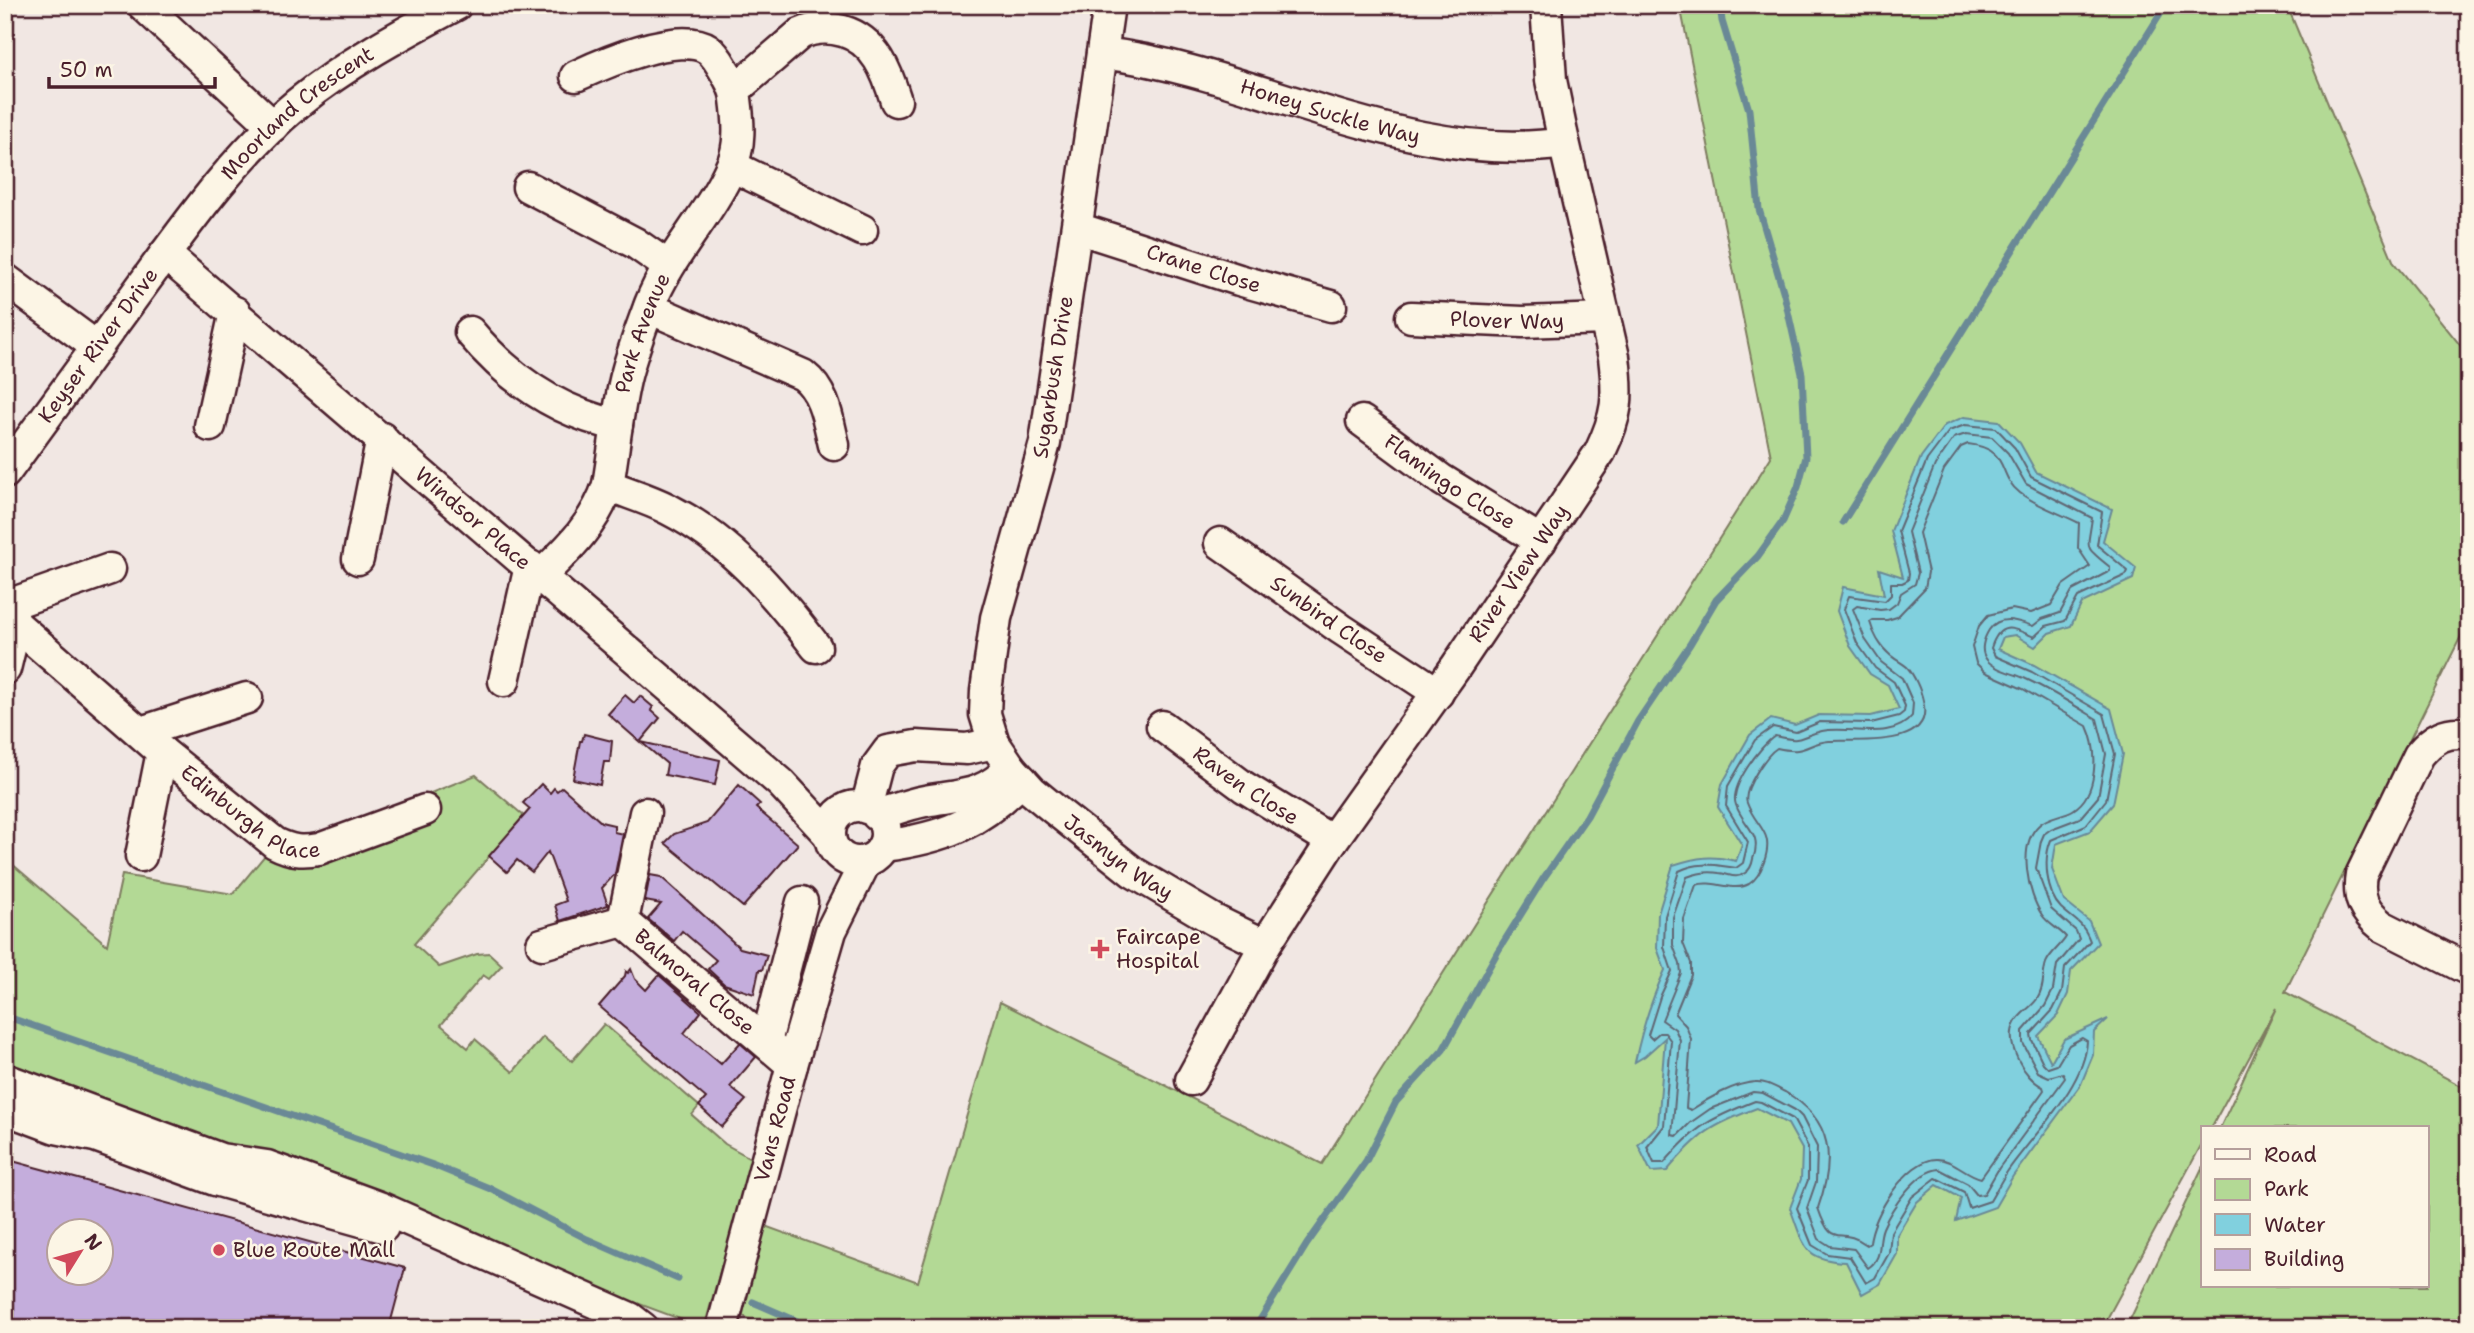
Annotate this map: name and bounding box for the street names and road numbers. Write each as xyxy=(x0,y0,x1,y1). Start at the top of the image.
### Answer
street label: Moorland Crescent xyxy=(214,40,379,186)
street label: Honey Suckle Way xyxy=(1237,72,1423,150)
street label: Crane Close xyxy=(1143,237,1264,300)
street label: Keyser River Drive xyxy=(32,262,164,429)
street label: Park Avenue xyxy=(609,267,677,396)
street label: Sugarbush Drive xyxy=(1026,294,1080,460)
street label: Plover Way xyxy=(1449,305,1565,336)
street label: Flamingo Close xyxy=(1378,428,1521,536)
street label: Windsor Place xyxy=(409,461,537,576)
street label: River View Way xyxy=(1462,499,1575,648)
street label: Sunbird Close xyxy=(1265,569,1393,670)
street label: Raven Close xyxy=(1187,740,1304,831)
street label: Edinburgh Place xyxy=(175,758,322,865)
street label: Jasmyn Way xyxy=(1058,808,1178,907)
street label: Balmoral Close xyxy=(628,923,761,1041)
street label: Vans Road xyxy=(748,1073,802,1185)

